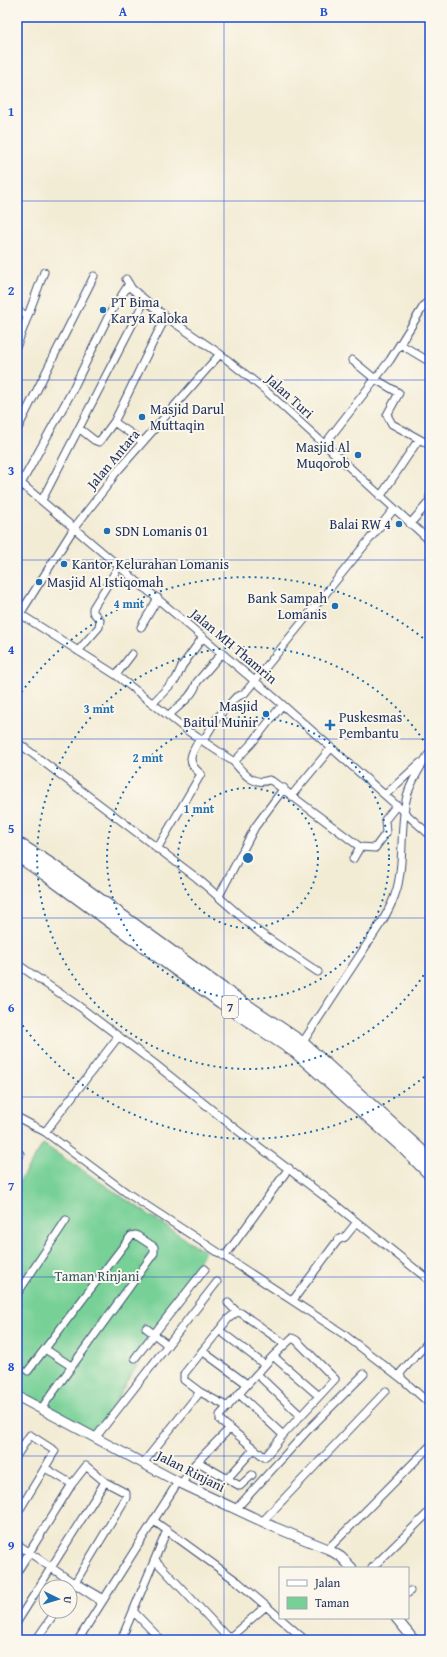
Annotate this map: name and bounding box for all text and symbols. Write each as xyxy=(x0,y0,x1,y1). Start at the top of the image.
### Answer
text: A xyxy=(119,2,128,21)
text: B xyxy=(320,2,328,21)
text: 1 xyxy=(8,102,14,121)
text: 2 xyxy=(8,281,15,300)
place label: PT Bima Karya Kaloka xyxy=(111,292,188,328)
marker: PT Bima Karya Kaloka xyxy=(98,305,108,315)
street label: Jalan Turi xyxy=(260,368,318,423)
place label: Masjid Darul Muttaqin xyxy=(150,399,224,435)
marker: Masjid Darul Muttaqin xyxy=(137,412,147,422)
street label: Jalan Antara xyxy=(81,424,144,495)
place label: Masjid Al Muqorob xyxy=(296,437,350,473)
marker: Masjid Al Muqorob xyxy=(353,450,363,460)
text: 3 xyxy=(8,461,14,480)
place label: Balai RW 4 xyxy=(330,514,391,534)
marker: Balai RW 4 xyxy=(394,519,404,529)
place label: SDN Lomanis 01 xyxy=(115,521,209,541)
marker: SDN Lomanis 01 xyxy=(102,526,112,536)
place label: Kantor Kelurahan Lomanis xyxy=(72,554,229,574)
marker: Kantor Kelurahan Lomanis xyxy=(59,559,69,569)
place label: Masjid Al Istiqomah xyxy=(47,572,164,592)
marker: Masjid Al Istiqomah xyxy=(34,577,44,587)
place label: Bank Sampah Lomanis xyxy=(247,588,327,624)
text: 4 mnt xyxy=(114,595,145,612)
marker: Bank Sampah Lomanis xyxy=(330,601,340,611)
street label: Jalan MH Thamrin xyxy=(185,602,282,688)
text: 4 xyxy=(8,640,15,659)
place label: Masjid Baitul Munir xyxy=(183,696,259,732)
text: 3 mnt xyxy=(84,700,115,717)
place label: Puskesmas Pembantu xyxy=(339,707,402,743)
marker: Masjid Baitul Munir xyxy=(261,709,271,719)
marker: Puskesmas Pembantu xyxy=(324,719,336,731)
text: 2 mnt xyxy=(133,749,164,766)
text: 1 mnt xyxy=(184,800,215,817)
text: 5 xyxy=(8,819,15,838)
centre of rings xyxy=(241,851,255,865)
road number: 7 xyxy=(222,996,238,1018)
text: 6 xyxy=(8,998,15,1017)
text: 7 xyxy=(8,1177,15,1196)
park label: Taman Rinjani xyxy=(55,1266,140,1286)
text: 8 xyxy=(8,1357,15,1376)
street label: Jalan Rinjani xyxy=(151,1444,229,1497)
text: 9 xyxy=(8,1536,15,1555)
legend xyxy=(279,1567,409,1619)
text: Jalan xyxy=(313,1574,340,1591)
north arrow xyxy=(38,1579,78,1619)
text: Taman xyxy=(315,1594,349,1611)
text: U xyxy=(60,1595,76,1605)

